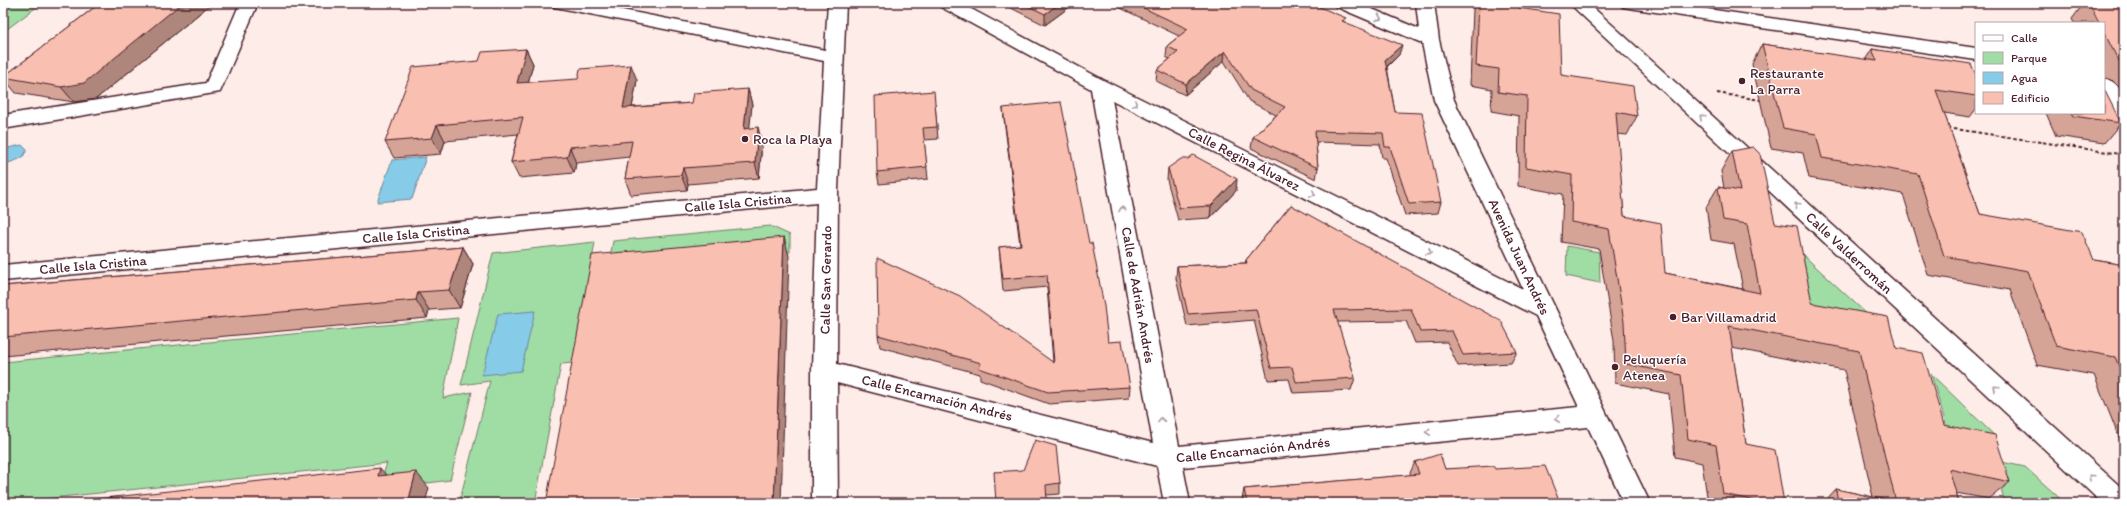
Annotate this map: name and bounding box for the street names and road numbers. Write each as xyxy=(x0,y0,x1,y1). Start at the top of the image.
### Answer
street label: Calle Regina Álvarez xyxy=(1185,123,1303,195)
street label: Calle Isla Cristina xyxy=(684,190,793,216)
street label: Avenida Juan Andrés xyxy=(1485,196,1553,318)
street label: Calle Valderromán xyxy=(1802,208,1896,298)
street label: Calle Isla Cristina xyxy=(362,221,471,247)
street label: Calle San Gerardo xyxy=(817,225,835,335)
street label: Calle de Adrián Andrés xyxy=(1118,225,1158,365)
street label: Calle Isla Cristina xyxy=(39,252,148,278)
street label: Calle Encarnación Andrés xyxy=(860,371,1014,425)
street label: Calle Encarnación Andrés xyxy=(1175,433,1331,467)

